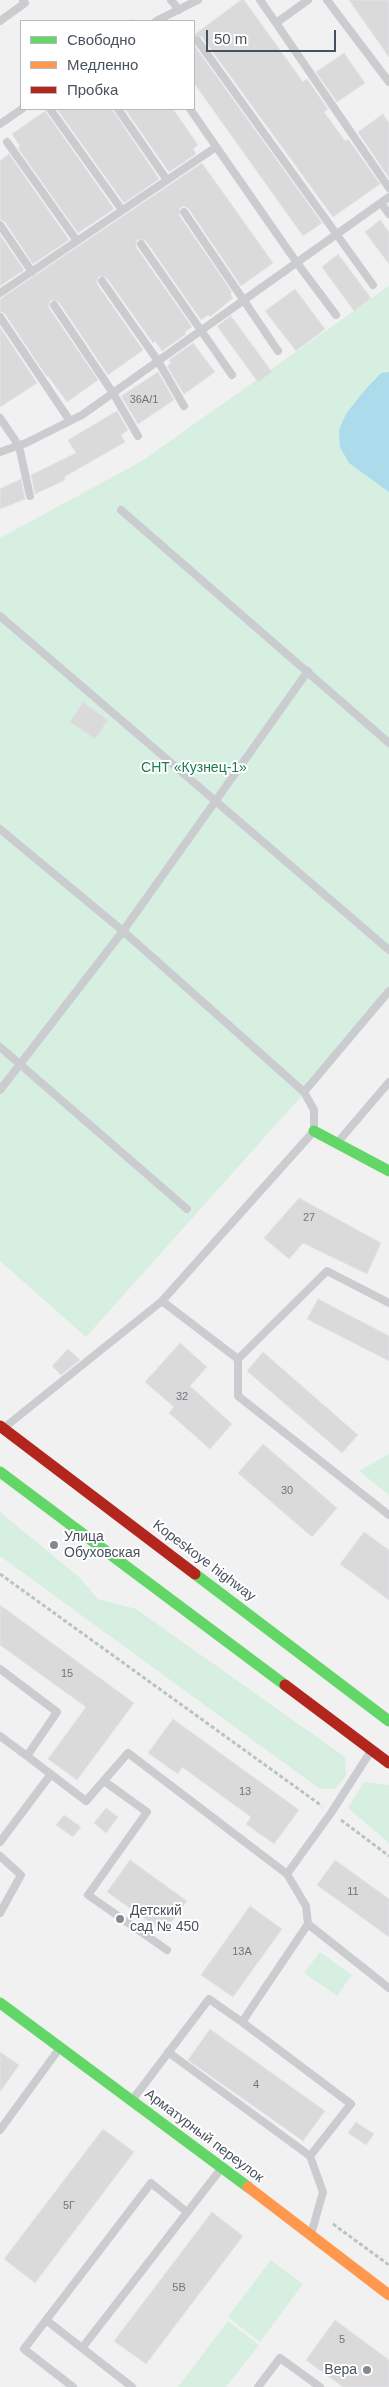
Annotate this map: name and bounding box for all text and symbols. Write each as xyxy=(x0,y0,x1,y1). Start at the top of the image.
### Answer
legend xyxy=(20,20,195,110)
scale bar xyxy=(209,20,339,52)
text: 50 m xyxy=(214,30,247,47)
text: Свободно xyxy=(67,31,136,48)
text: Медленно xyxy=(67,56,138,73)
text: Пробка xyxy=(67,81,118,98)
house number: 36А/1 xyxy=(130,393,158,407)
park label: СНТ «Кузнец-1» xyxy=(141,760,247,776)
house number: 27 xyxy=(303,1211,315,1225)
house number: 32 xyxy=(176,1390,188,1404)
house number: 30 xyxy=(281,1484,293,1498)
street label: Kopeskoye highway xyxy=(149,1517,259,1605)
place label: Улица Обуховская xyxy=(64,1529,140,1561)
marker: Улица Обуховская xyxy=(48,1539,60,1551)
house number: 15 xyxy=(61,1667,73,1681)
house number: 13 xyxy=(239,1785,251,1799)
house number: 11 xyxy=(347,1885,359,1899)
place label: Детский сад № 450 xyxy=(130,1903,199,1935)
marker: Детский сад № 450 xyxy=(114,1913,126,1925)
house number: 13А xyxy=(232,1945,252,1959)
house number: 4 xyxy=(253,2078,259,2092)
street label: Арматурный переулок xyxy=(141,2086,267,2186)
house number: 5Г xyxy=(63,2199,75,2213)
house number: 5В xyxy=(172,2281,186,2295)
house number: 5 xyxy=(339,2333,345,2347)
place label: Вера xyxy=(324,2362,357,2378)
marker: Вера xyxy=(361,2364,373,2376)

